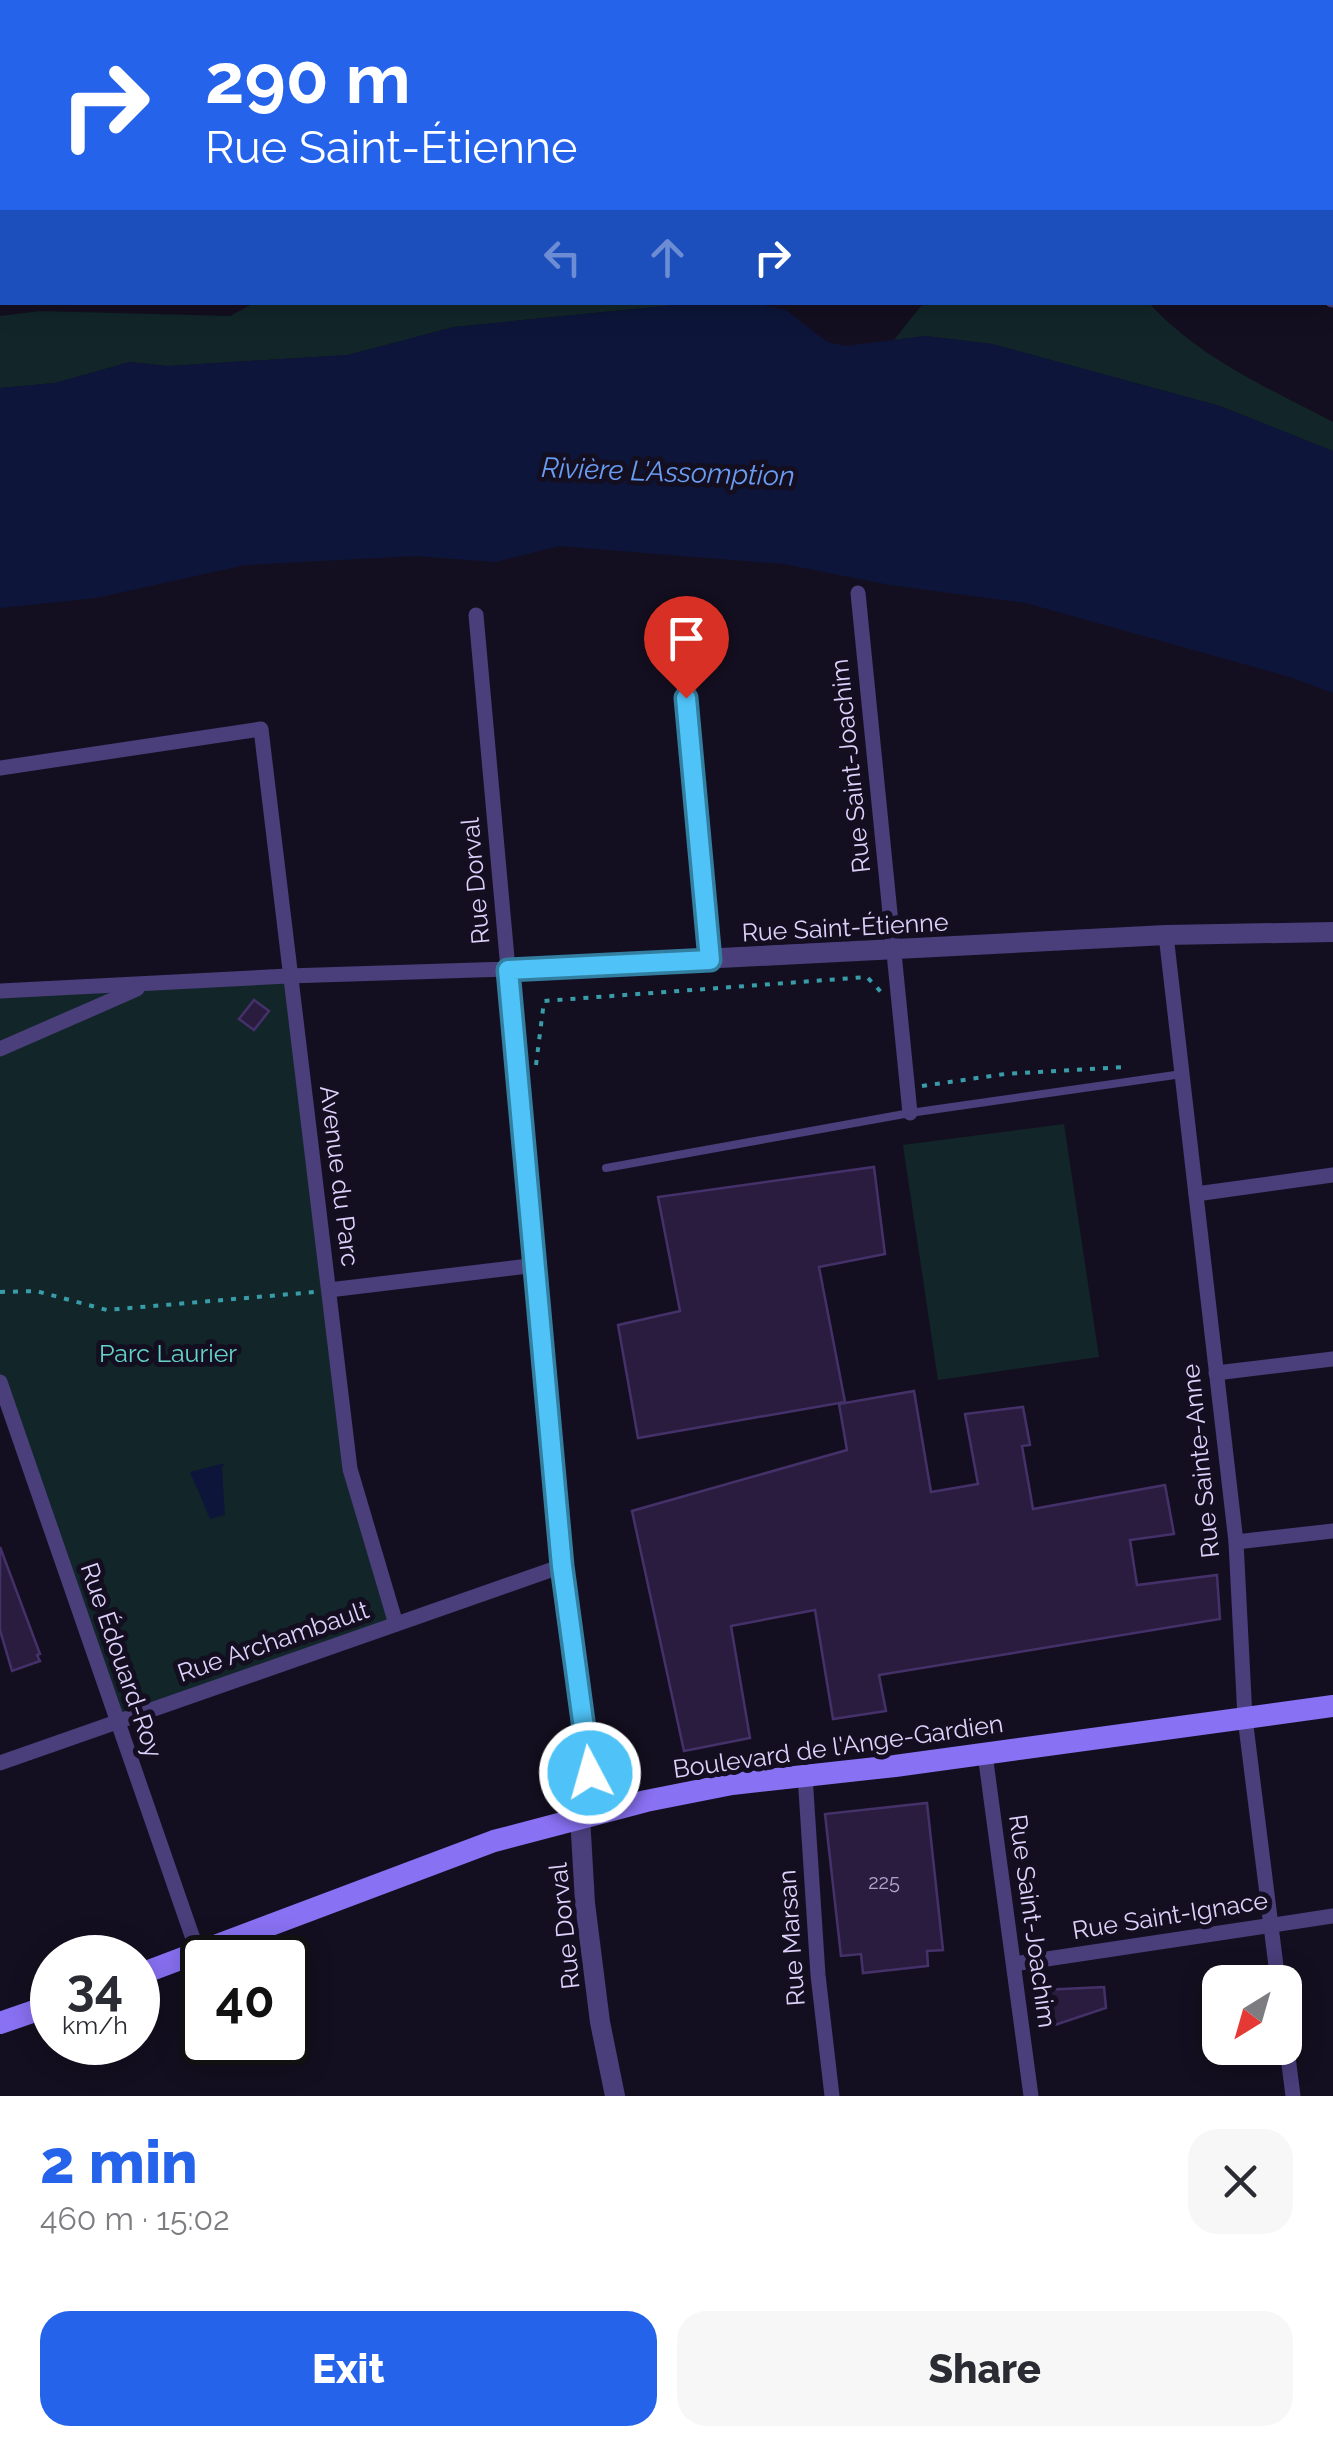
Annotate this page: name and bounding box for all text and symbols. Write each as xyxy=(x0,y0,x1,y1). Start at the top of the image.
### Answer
text: 290 m xyxy=(205,37,411,119)
icon: right xyxy=(40,40,170,170)
text: Rue Saint-Étienne xyxy=(205,121,578,174)
icon: left xyxy=(535,230,590,285)
icon: ahead xyxy=(640,230,695,285)
icon: right xyxy=(745,230,800,285)
water label: Rivière L'Assomption xyxy=(541,451,795,493)
pin xyxy=(644,596,729,699)
icon: arrive xyxy=(659,611,714,666)
street label: Rue Saint-Joachim xyxy=(824,657,876,875)
street label: Rue Dorval xyxy=(455,816,495,946)
street label: Rue Saint-Étienne xyxy=(741,907,949,947)
street label: Avenue du Parc xyxy=(314,1084,366,1268)
park label: Parc Laurier xyxy=(99,1338,237,1368)
street label: Rue Sainte-Anne xyxy=(1175,1363,1225,1559)
street label: Rue Édouard-Roy xyxy=(75,1559,170,1762)
street label: Rue Archambault xyxy=(173,1594,373,1688)
street label: Boulevard de l'Ange-Gardien xyxy=(671,1708,1005,1784)
position arrow xyxy=(538,1721,642,1825)
street label: Rue Saint-Joachim xyxy=(1003,1812,1063,2030)
street label: Rue Dorval xyxy=(542,1861,586,1991)
street label: Rue Marsan xyxy=(771,1869,811,2007)
house number: 225 xyxy=(868,1870,900,1894)
street label: Rue Saint-Ignace xyxy=(1070,1885,1270,1945)
speed limit sign: 40 xyxy=(180,1935,310,2065)
text: 34 xyxy=(67,1958,123,2017)
north arrow xyxy=(1202,1965,1302,2065)
map controls xyxy=(1202,1965,1302,2065)
text: km/h xyxy=(62,2010,128,2040)
text: 2 min xyxy=(40,2127,198,2197)
button: close xyxy=(1188,2129,1293,2234)
text: 460 m · 15:02 xyxy=(40,2200,230,2237)
button: Exit xyxy=(40,2311,657,2426)
button: Share xyxy=(677,2311,1293,2426)

